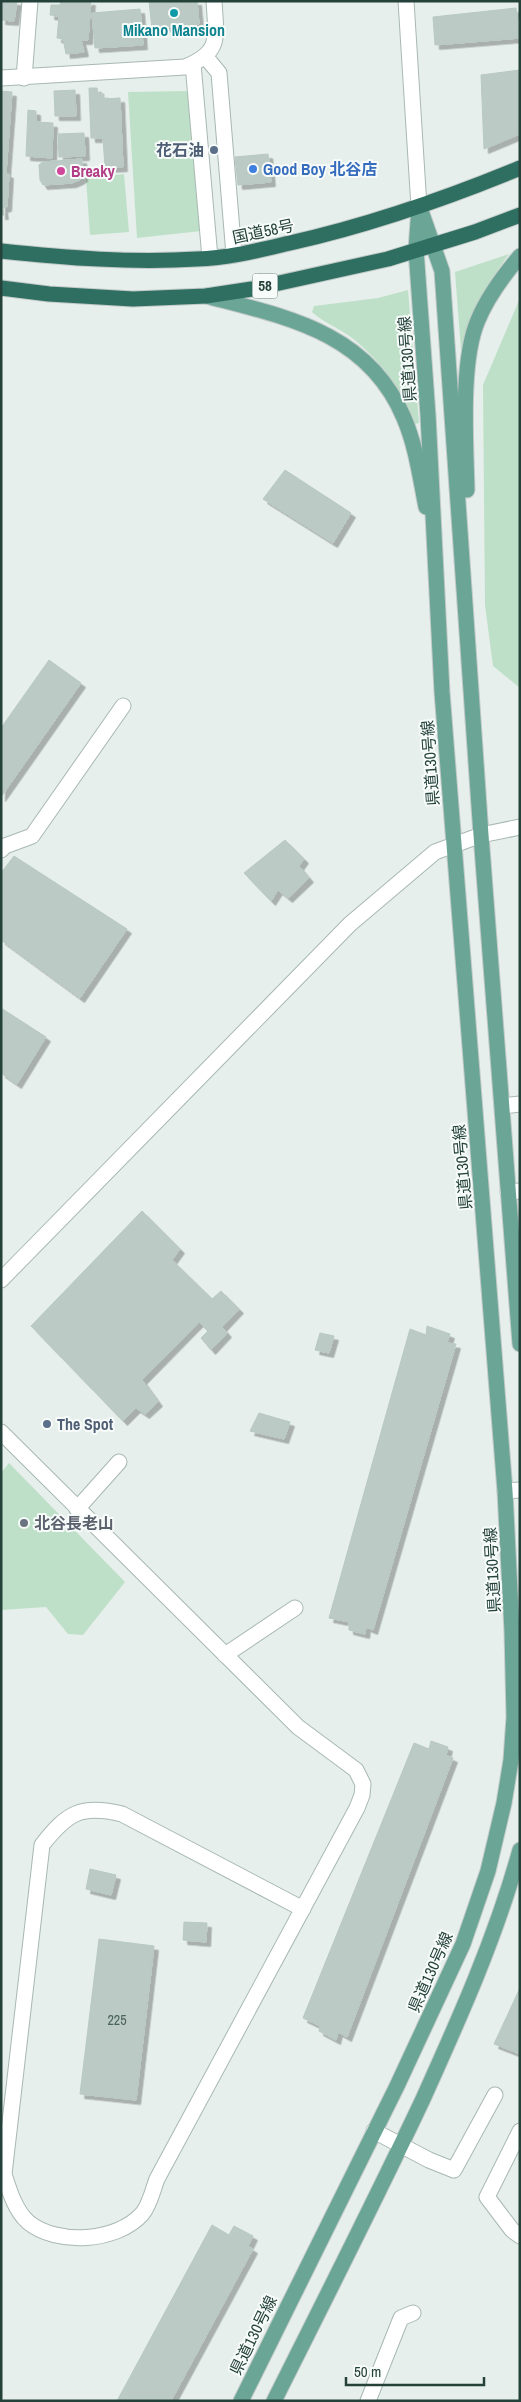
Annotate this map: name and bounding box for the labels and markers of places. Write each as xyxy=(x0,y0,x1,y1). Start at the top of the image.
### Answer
marker: Mikano Mansion xyxy=(168,7,180,19)
place label: Mikano Mansion xyxy=(123,19,225,41)
place label: 花石油 xyxy=(156,139,204,161)
marker: 花石油 xyxy=(208,144,220,156)
place label: Good Boy 北谷店 xyxy=(263,158,377,180)
place label: Breaky xyxy=(71,160,115,182)
marker: Good Boy 北谷店 xyxy=(247,163,259,175)
marker: Breaky xyxy=(55,165,67,177)
place label: The Spot xyxy=(57,1413,114,1435)
marker: The Spot xyxy=(41,1418,53,1430)
place label: 北谷長老山 xyxy=(34,1512,114,1534)
marker: 北谷長老山 xyxy=(18,1517,30,1529)

